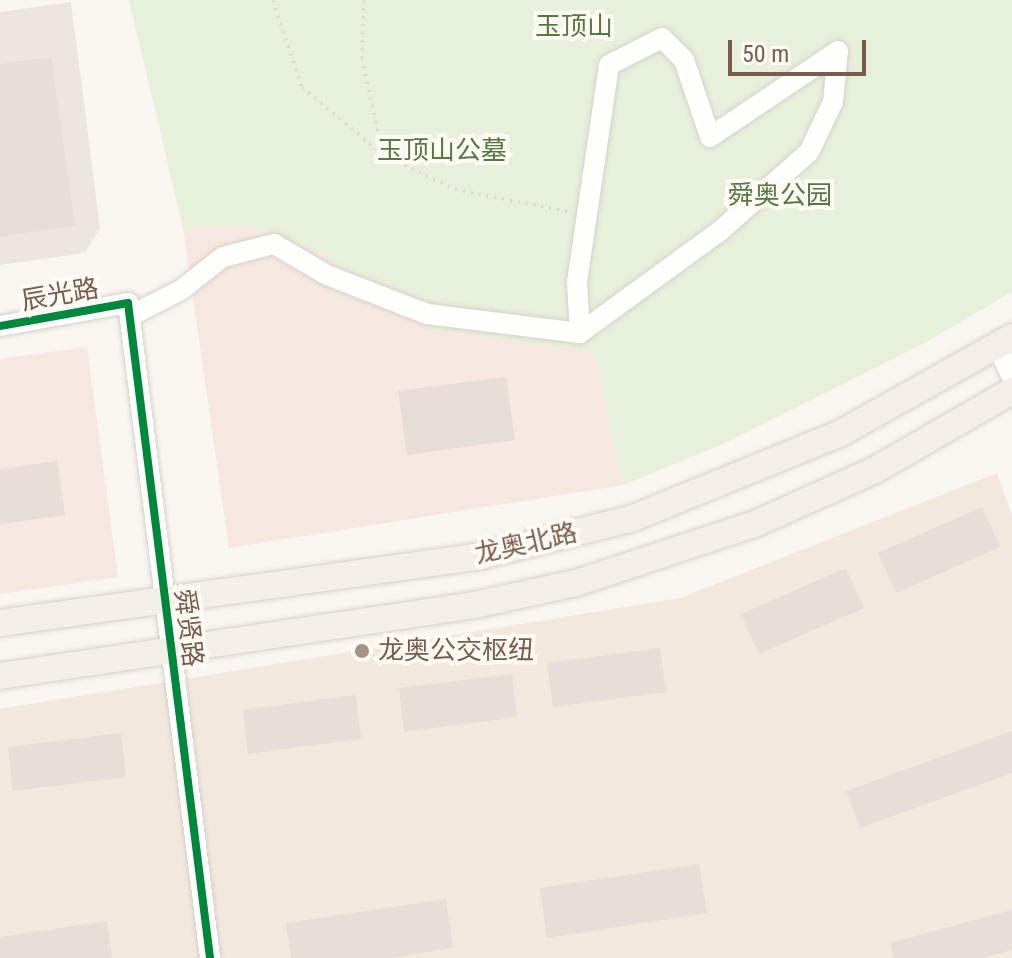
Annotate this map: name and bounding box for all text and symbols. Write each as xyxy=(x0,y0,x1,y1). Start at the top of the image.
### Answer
park label: 玉顶山 xyxy=(535,11,613,43)
scale bar xyxy=(732,24,870,74)
text: 50 m xyxy=(742,40,789,68)
park label: 玉顶山公墓 xyxy=(377,135,507,167)
park label: 舜奥公园 xyxy=(728,180,832,212)
street label: 辰光路 xyxy=(19,273,101,317)
street label: 龙奥北路 xyxy=(472,517,580,571)
street label: 舜贤路 xyxy=(168,587,208,669)
place label: 龙奥公交枢纽 xyxy=(378,635,534,667)
marker: 龙奥公交枢纽 xyxy=(353,642,371,660)

